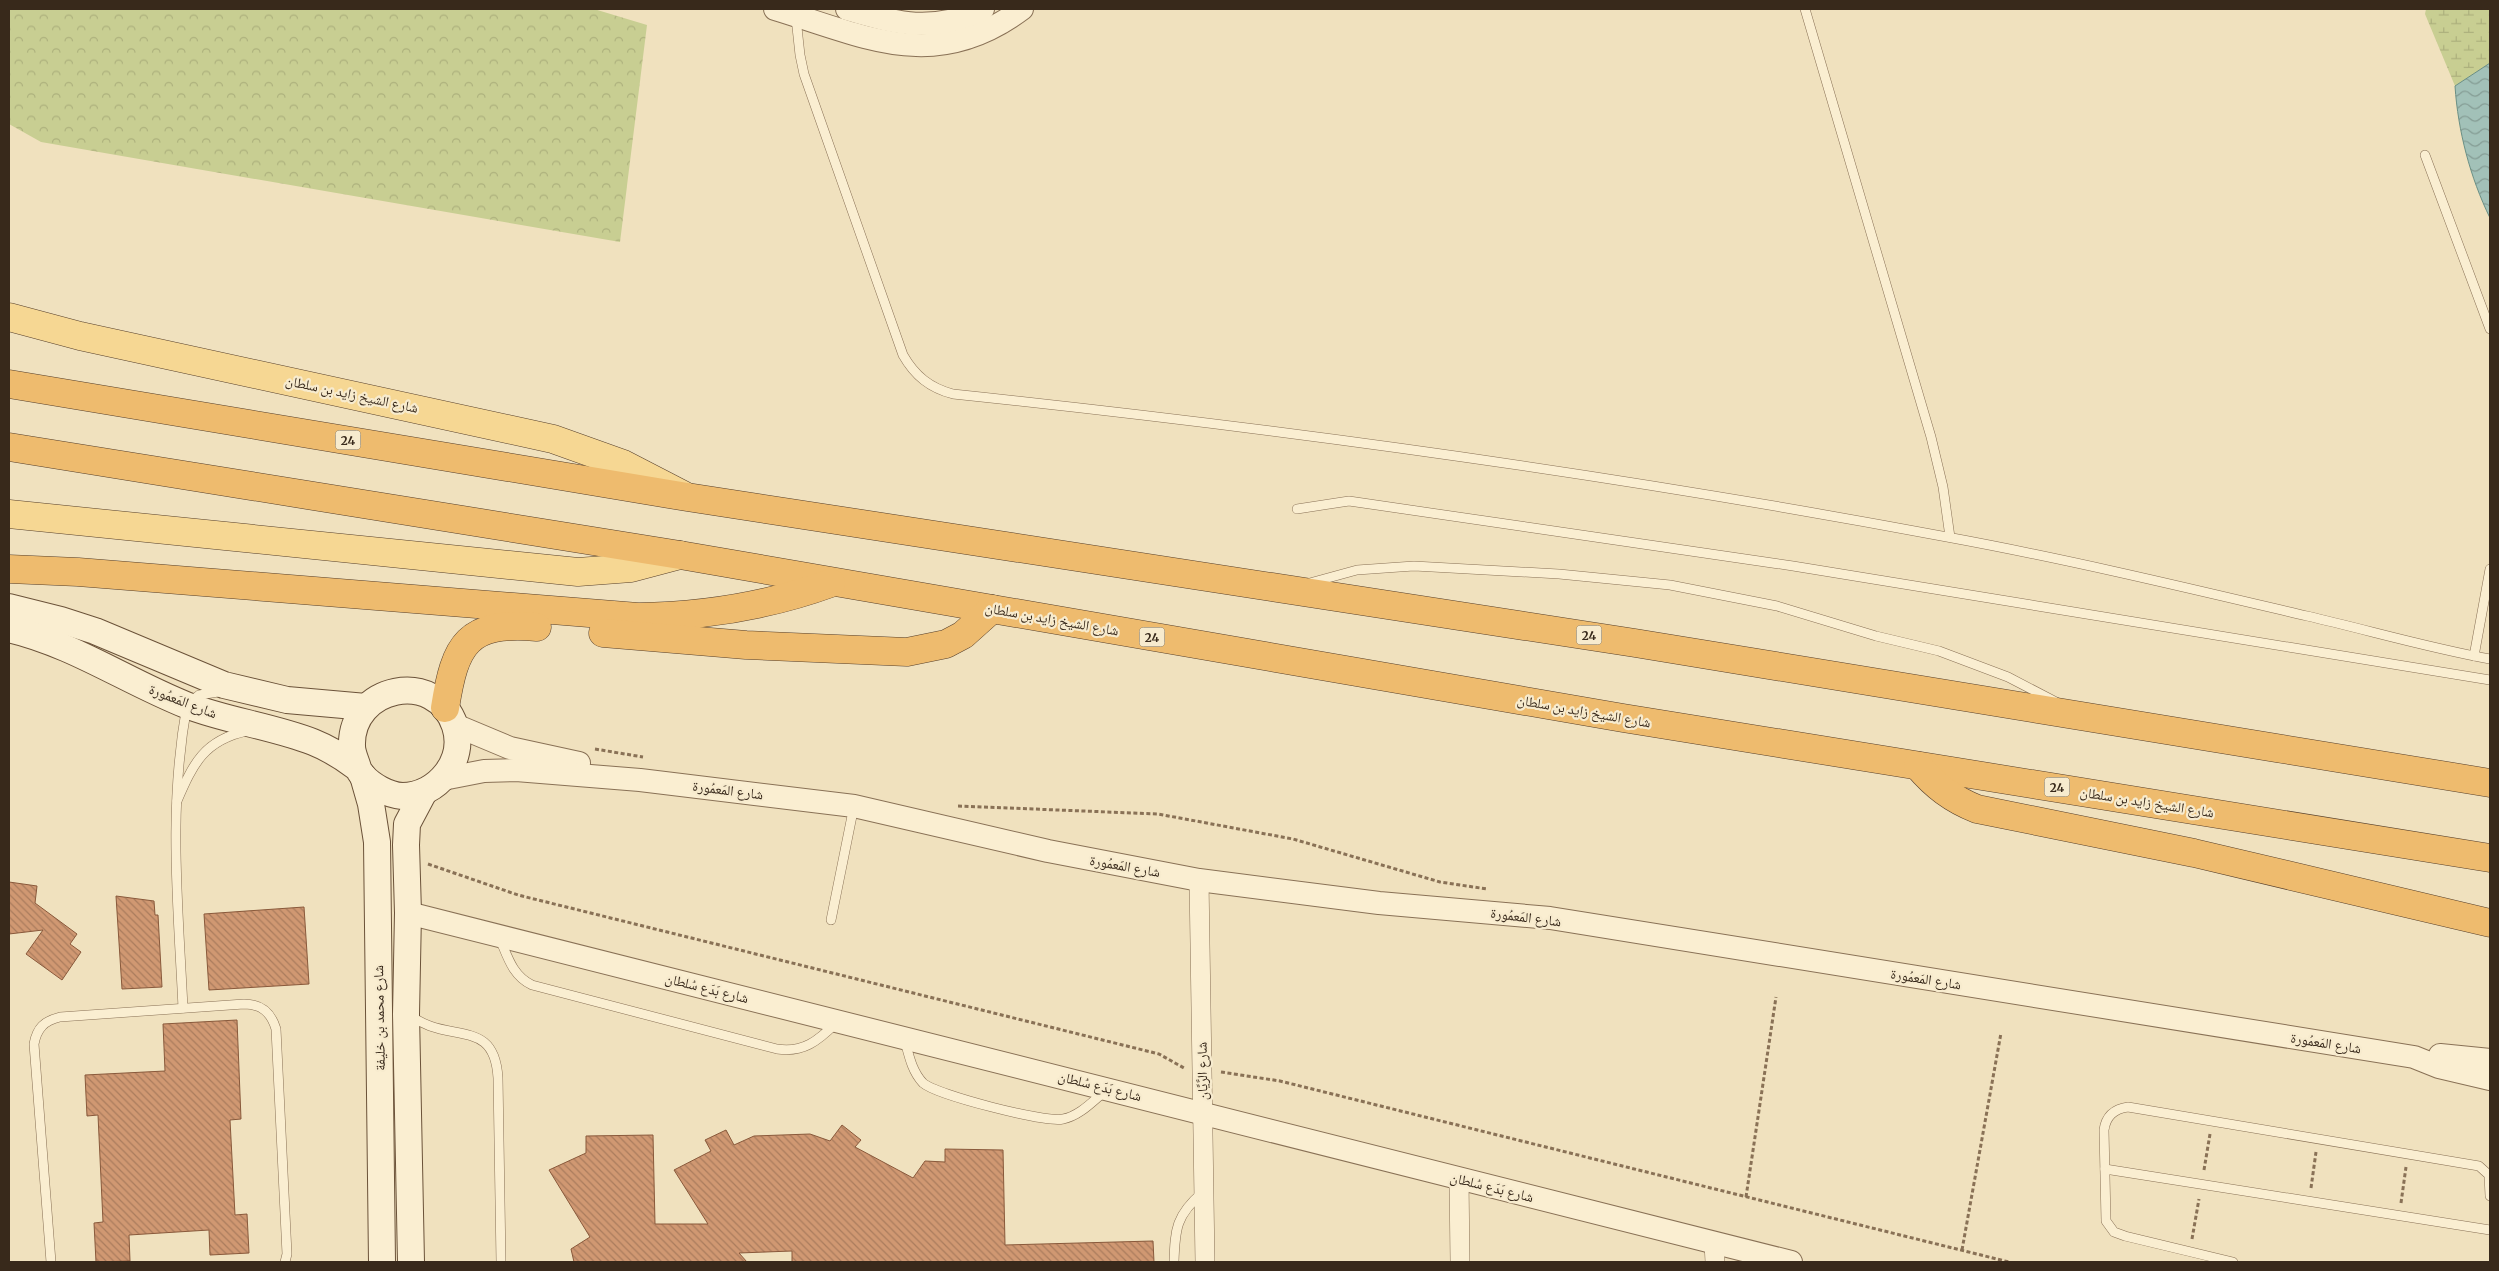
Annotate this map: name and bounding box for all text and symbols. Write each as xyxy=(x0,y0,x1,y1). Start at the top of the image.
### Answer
street label: شارع الشيخ زايد بن سلطان xyxy=(284,371,420,418)
road number: 24 xyxy=(336,430,360,450)
street label: شارع الشيخ زايد بن سلطان xyxy=(984,598,1120,641)
road number: 24 xyxy=(1576,626,1602,644)
road number: 24 xyxy=(1140,628,1164,646)
street label: شارع المَعمُورة xyxy=(146,680,219,723)
street label: شارع الشيخ زايد بن سلطان xyxy=(1516,690,1652,733)
street label: شارع المَعمُورة xyxy=(691,777,764,804)
road number: 24 xyxy=(2044,778,2070,796)
street label: شارع الشيخ زايد بن سلطان xyxy=(2079,783,2215,822)
street label: شارع المَعمُورة xyxy=(1088,851,1162,882)
street label: شارع المَعمُورة xyxy=(1489,904,1562,931)
street label: شارع محمد بن خليفة xyxy=(369,965,390,1071)
street label: شارع المَعمُورة xyxy=(1889,965,1963,994)
street label: شارع بَدَع سُلطان xyxy=(663,969,751,1008)
street label: شارع المَعمُورة xyxy=(2289,1029,2363,1058)
street label: شارع الرَّيَّان xyxy=(1192,1042,1213,1100)
street label: شارع بَدَع سُلطان xyxy=(1056,1067,1144,1106)
street label: شارع بَدَع سُلطان xyxy=(1448,1168,1536,1207)

